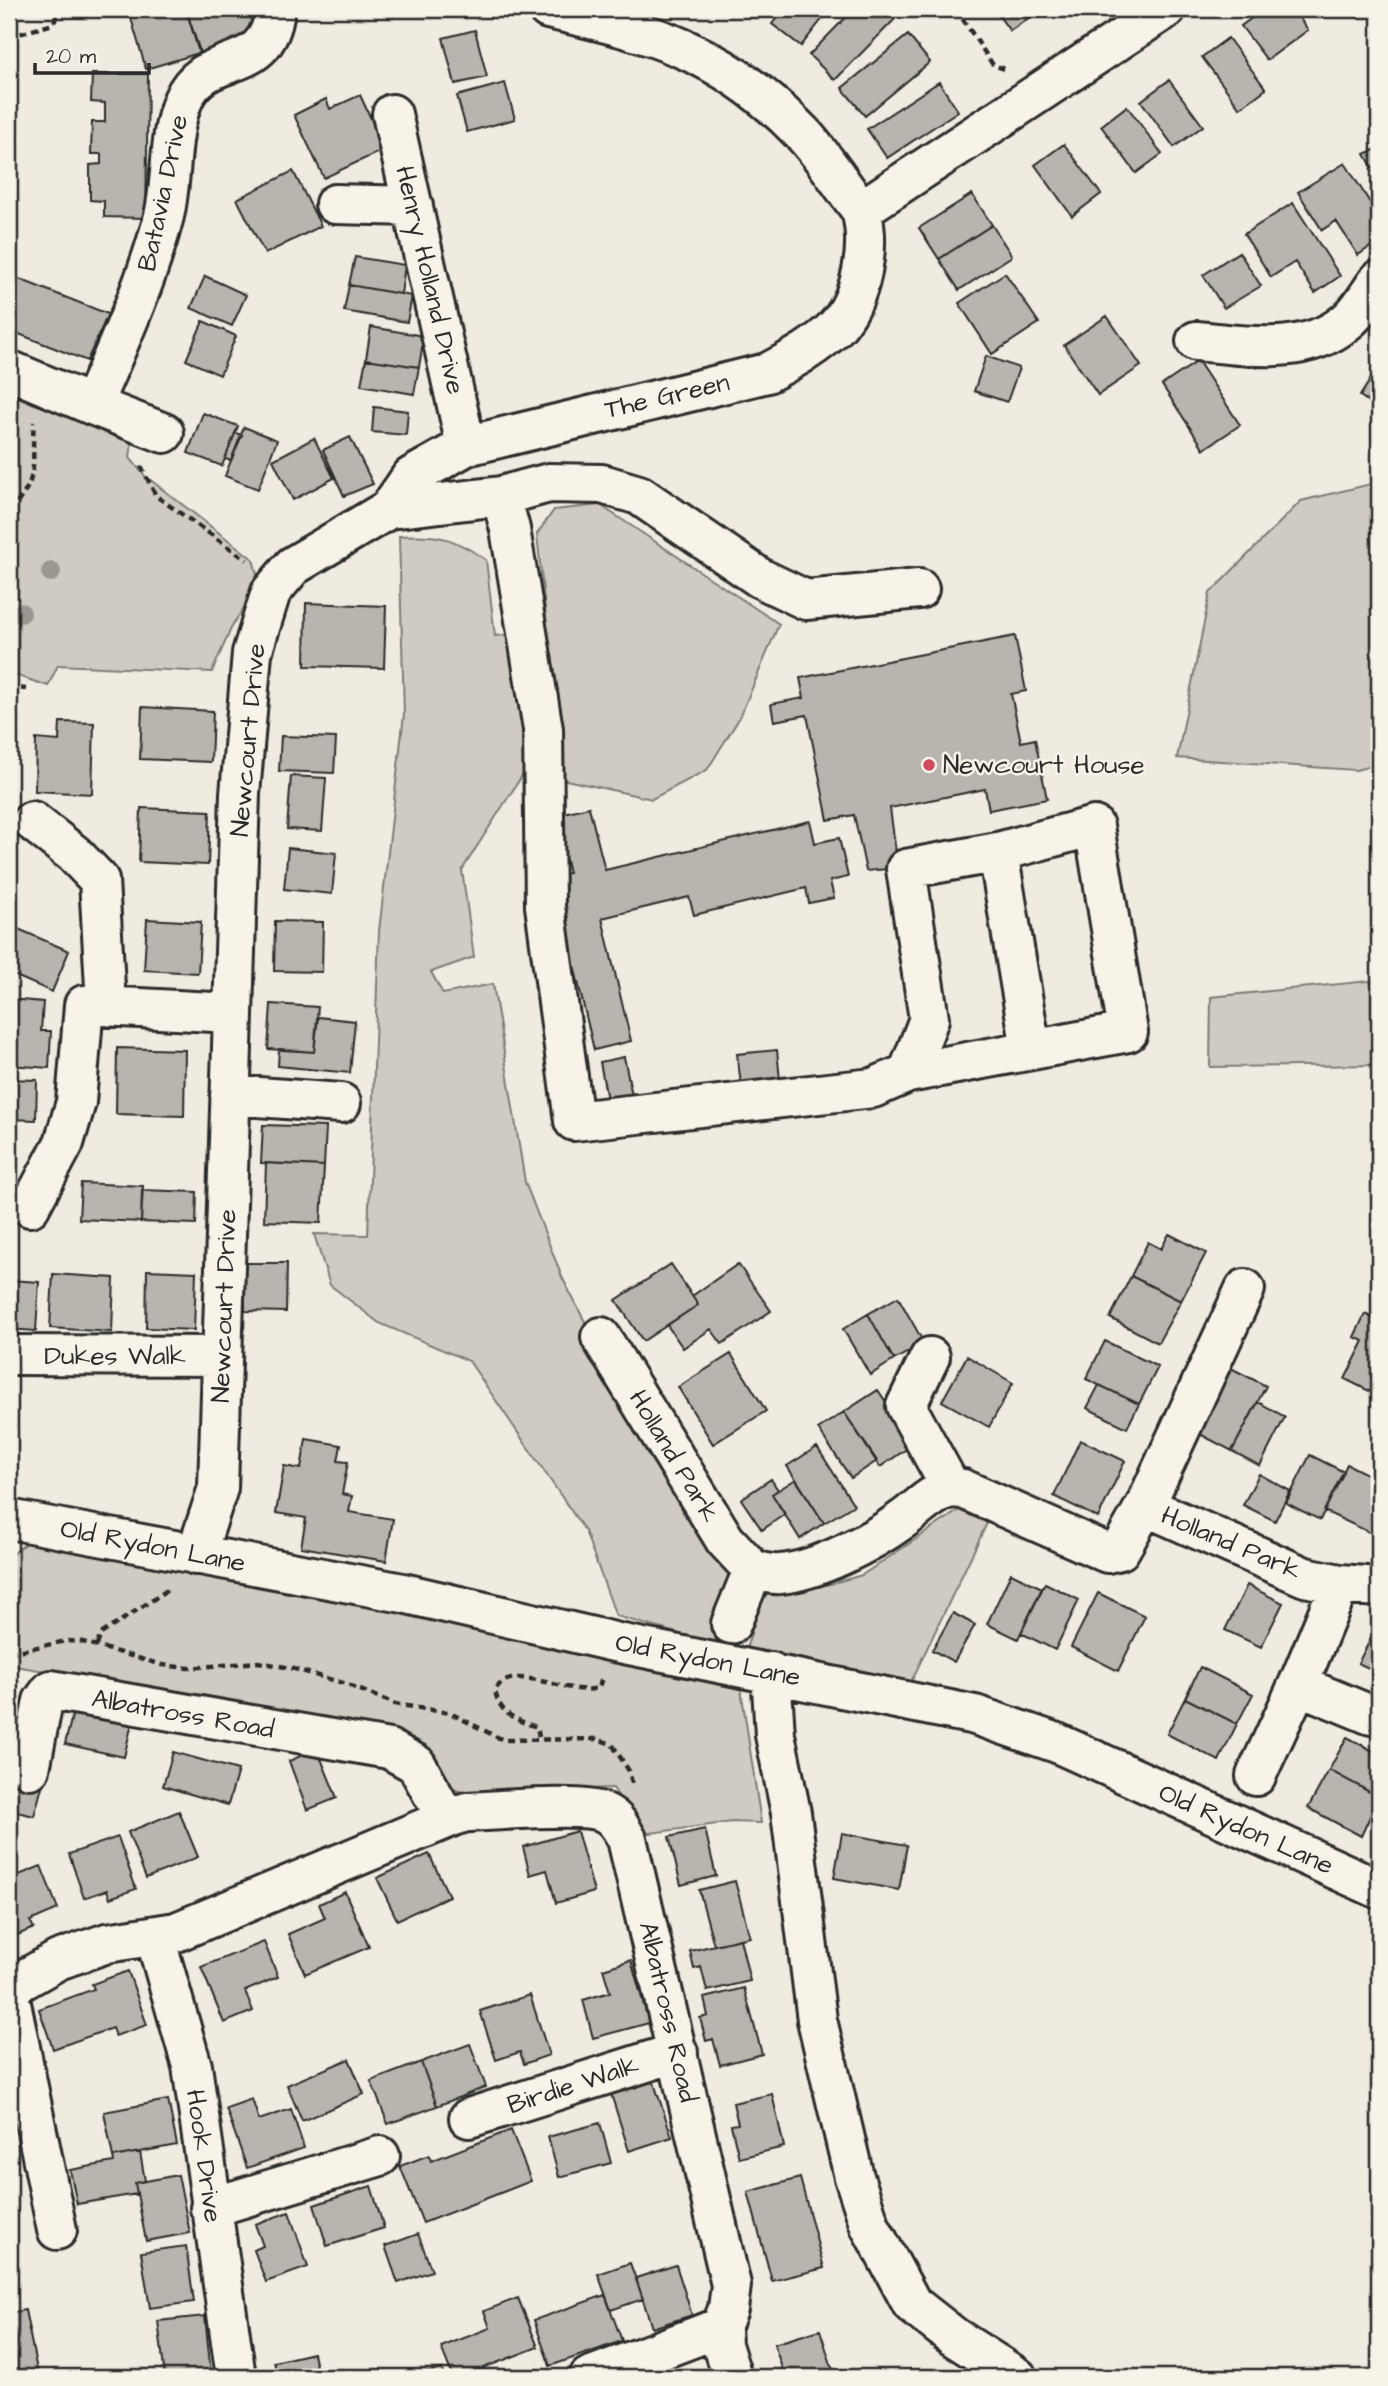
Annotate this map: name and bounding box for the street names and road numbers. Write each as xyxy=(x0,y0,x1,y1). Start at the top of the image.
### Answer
street label: Batavia Drive xyxy=(129,111,197,275)
street label: Henry Holland Drive xyxy=(384,162,474,398)
street label: The Green xyxy=(601,364,733,428)
street label: Newcourt Drive xyxy=(222,642,274,838)
street label: Newcourt Drive xyxy=(203,1209,245,1403)
street label: Dukes Walk xyxy=(44,1338,186,1374)
street label: Holland Park xyxy=(620,1383,728,1529)
street label: Holland Park xyxy=(1156,1497,1306,1589)
street label: Old Rydon Lane xyxy=(57,1510,249,1584)
street label: Old Rydon Lane xyxy=(612,1624,804,1698)
street label: Albatross Road xyxy=(89,1680,277,1748)
street label: Old Rydon Lane xyxy=(1152,1774,1339,1885)
street label: Albatross Road xyxy=(630,1918,706,2106)
street label: Birdie Walk xyxy=(503,2047,643,2123)
street label: Hook Drive xyxy=(177,2087,231,2225)

